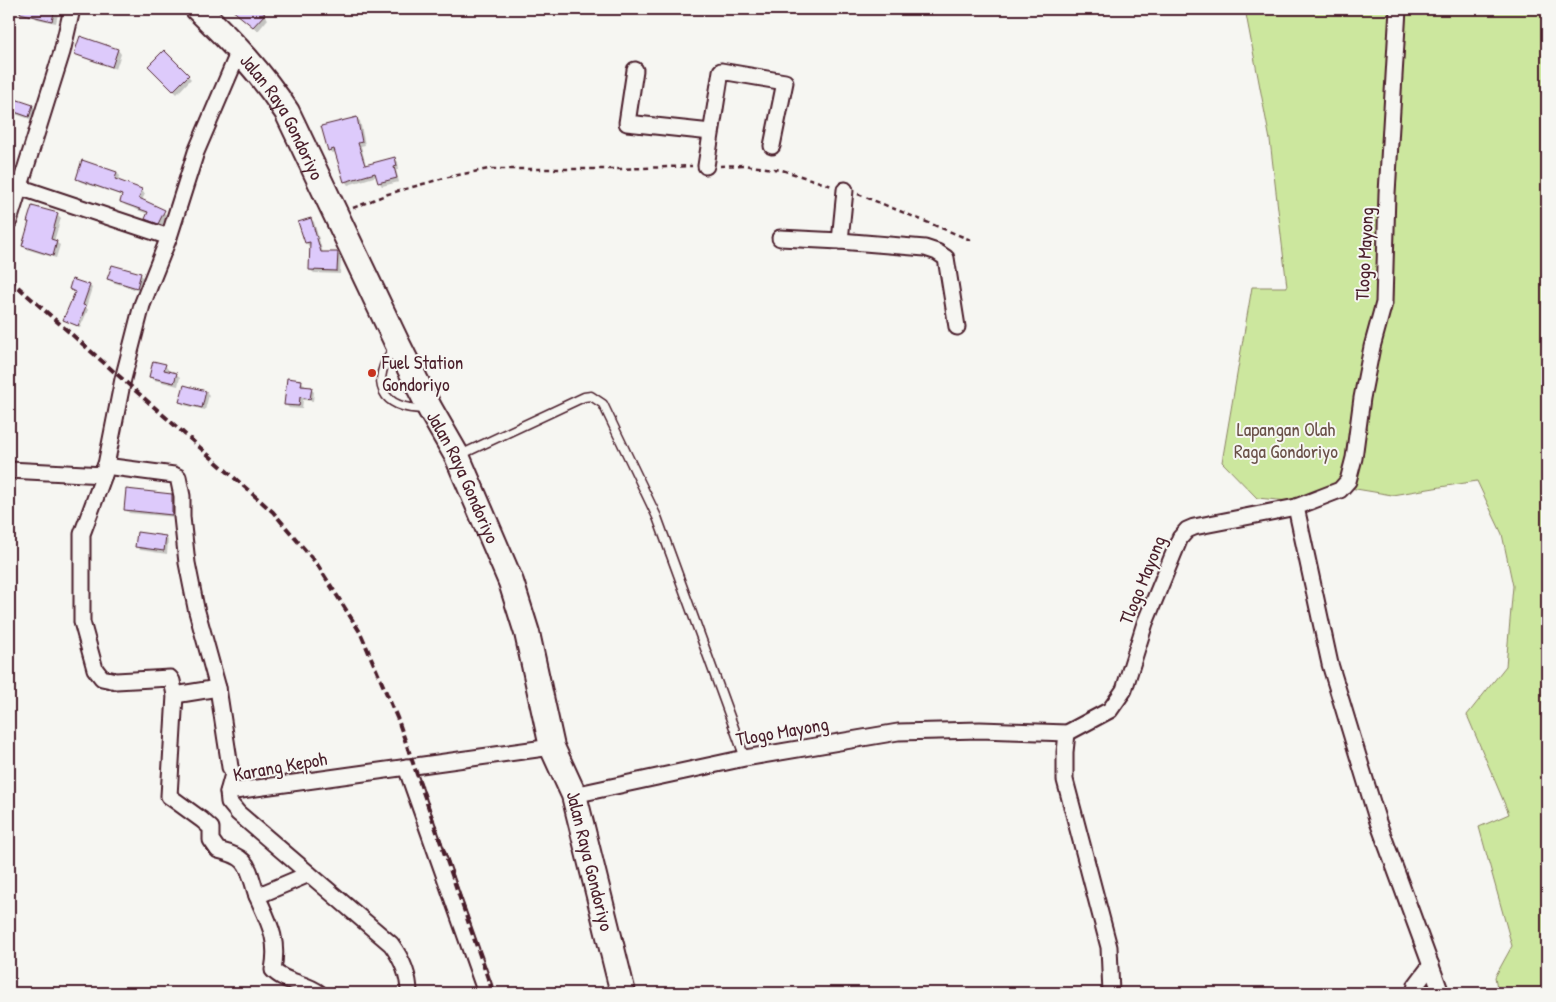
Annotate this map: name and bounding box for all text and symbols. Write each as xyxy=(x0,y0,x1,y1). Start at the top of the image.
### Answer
street label: Jalan Raya Gondoriyo xyxy=(234,48,330,184)
street label: Tlogo Mayong xyxy=(1349,207,1379,301)
place label: Fuel Station Gondoriyo xyxy=(381,349,463,397)
marker: Fuel Station Gondoriyo xyxy=(366,367,378,379)
street label: Jalan Raya Gondoriyo xyxy=(421,406,506,547)
park label: Lapangan Olah Raga Gondoriyo xyxy=(1234,416,1338,464)
street label: Tlogo Mayong xyxy=(1112,532,1172,628)
street label: Tlogo Mayong xyxy=(734,710,830,752)
street label: Karang Kepoh xyxy=(231,745,329,787)
street label: Jalan Raya Gondoriyo xyxy=(560,786,620,934)

